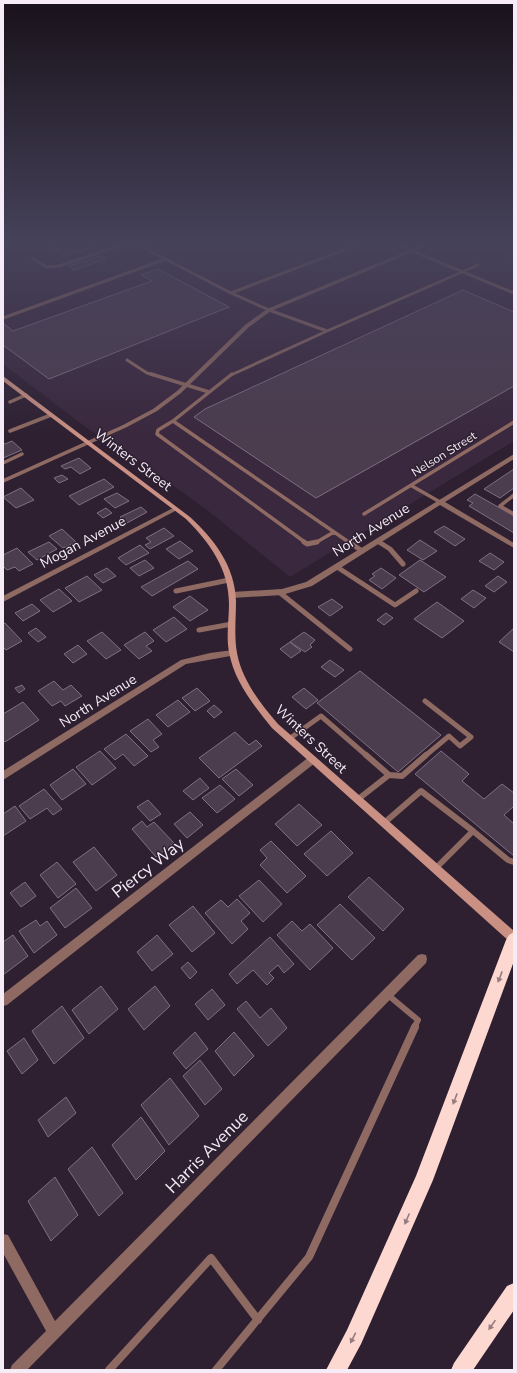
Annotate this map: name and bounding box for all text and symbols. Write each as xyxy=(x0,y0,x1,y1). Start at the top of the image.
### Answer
street label: Winters Street xyxy=(90,425,176,495)
street label: Nelson Street xyxy=(408,427,480,480)
street label: North Avenue xyxy=(329,499,413,561)
street label: Mogan Avenue xyxy=(37,511,129,573)
street label: North Avenue xyxy=(56,670,140,732)
street label: Winters Street xyxy=(271,701,351,778)
street label: Piercy Way xyxy=(107,832,189,904)
one-way arrow xyxy=(497,971,503,983)
one-way arrow xyxy=(451,1093,457,1105)
street label: Harris Avenue xyxy=(161,1106,253,1198)
one-way arrow xyxy=(403,1214,409,1226)
one-way arrow xyxy=(488,1320,496,1330)
one-way arrow xyxy=(350,1332,356,1344)

